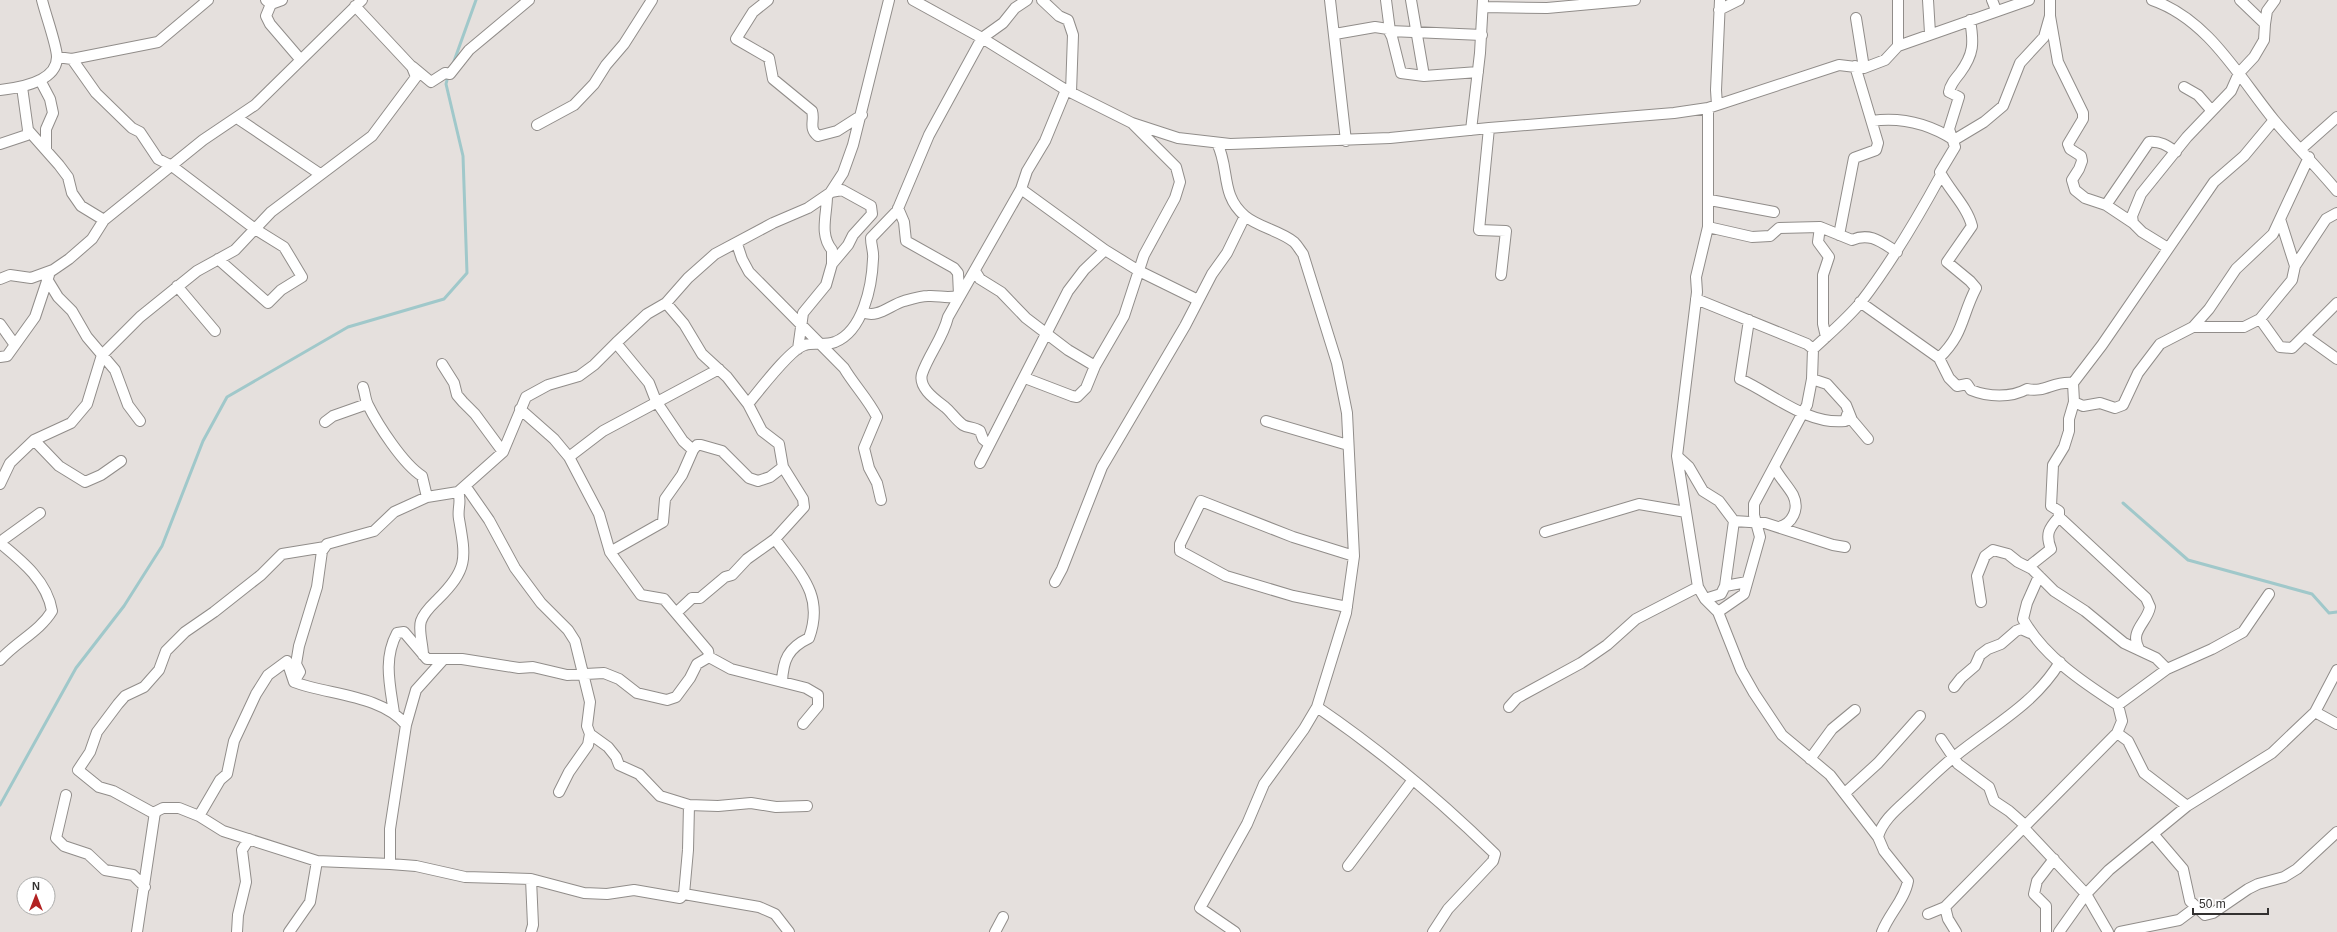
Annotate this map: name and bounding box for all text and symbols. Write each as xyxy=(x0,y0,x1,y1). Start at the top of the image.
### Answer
north arrow xyxy=(16,876,56,916)
text: N xyxy=(32,880,40,892)
scale bar xyxy=(2193,890,2268,916)
text: 50 m xyxy=(2199,897,2226,911)

